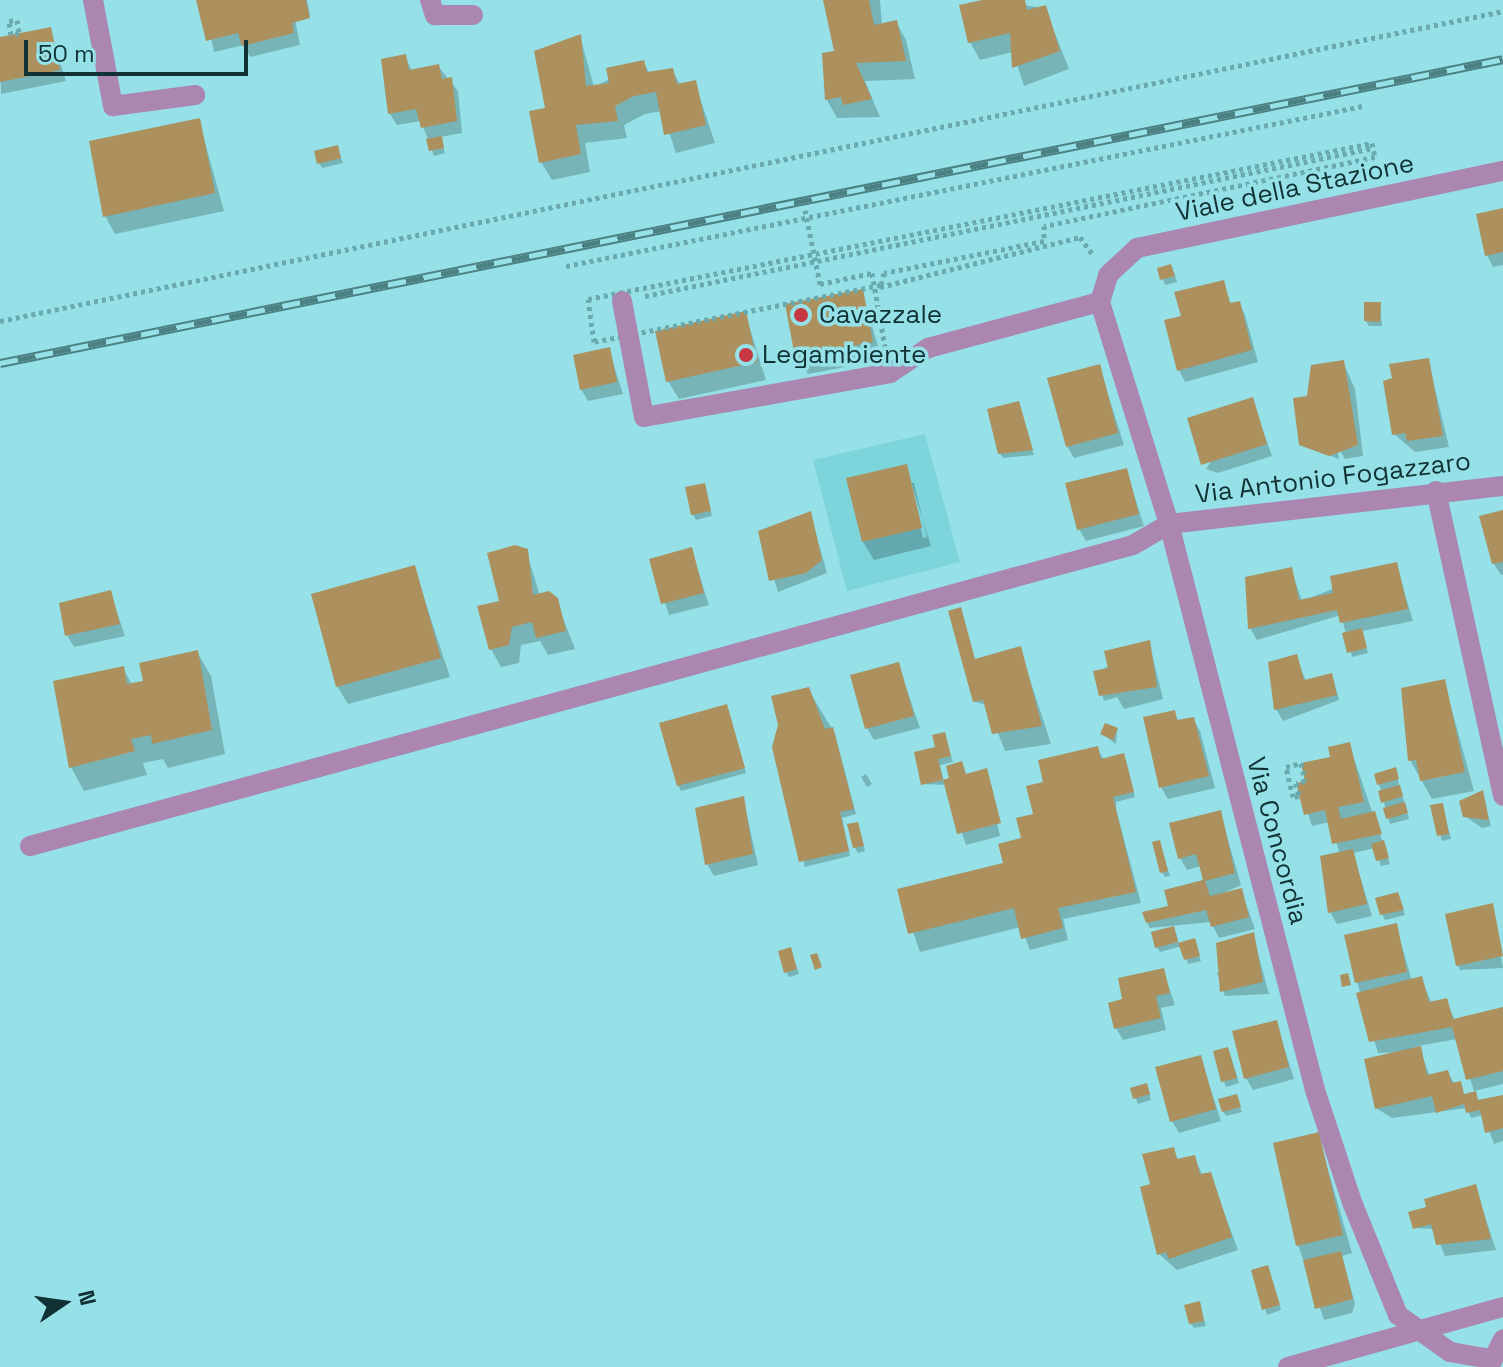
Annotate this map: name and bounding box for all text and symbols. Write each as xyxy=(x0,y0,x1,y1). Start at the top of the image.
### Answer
scale bar xyxy=(28,24,252,74)
text: 50 m xyxy=(38,38,95,69)
street label: Viale della Stazione xyxy=(1173,148,1417,228)
place label: Cavazzale xyxy=(819,299,942,331)
marker: Cavazzale xyxy=(790,304,812,326)
place label: Legambiente xyxy=(762,339,926,371)
marker: Legambiente xyxy=(737,346,755,364)
street label: Via Antonio Fogazzaro xyxy=(1193,446,1473,510)
street label: Via Concordia xyxy=(1240,754,1314,928)
north arrow xyxy=(24,1263,104,1343)
text: N xyxy=(72,1287,103,1308)

